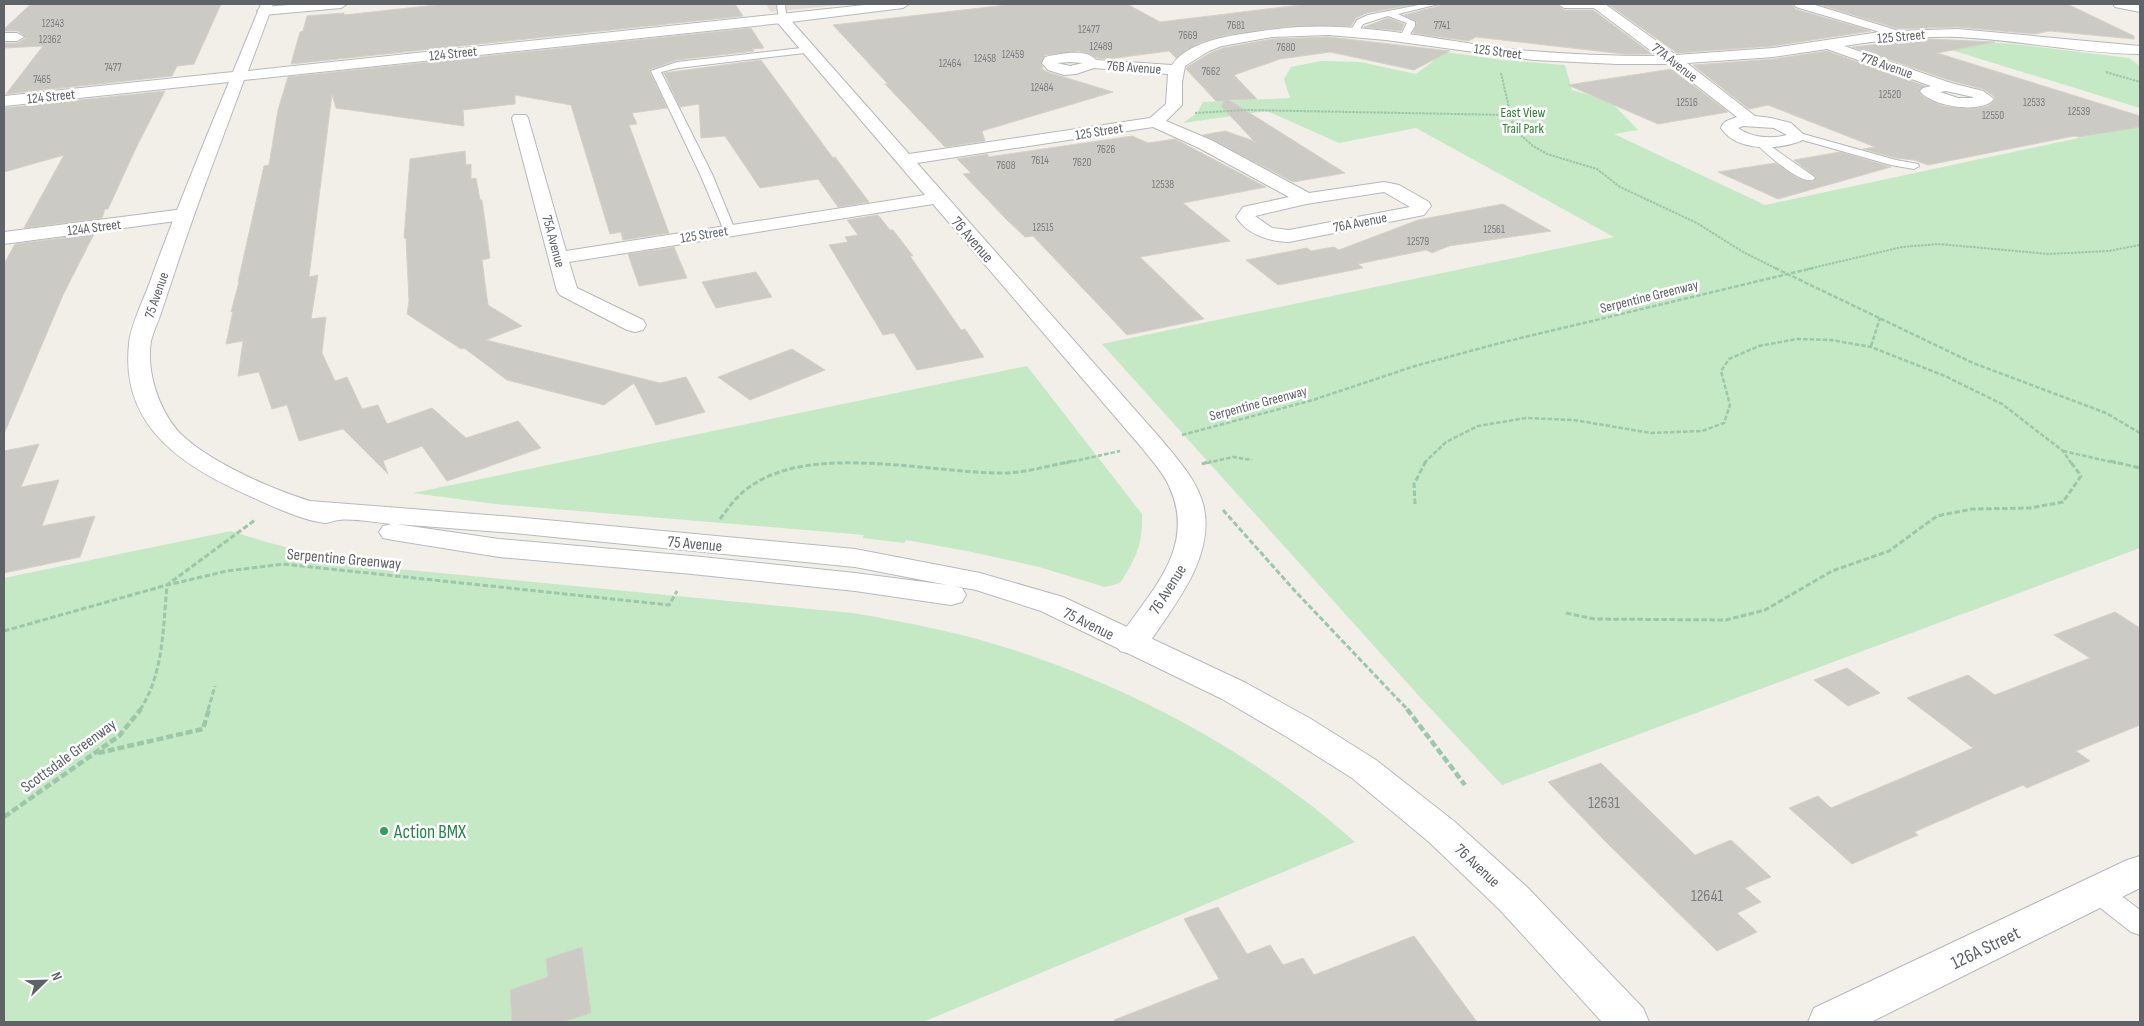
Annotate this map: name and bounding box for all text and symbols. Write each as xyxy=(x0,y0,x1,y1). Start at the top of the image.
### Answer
house number: 12343 xyxy=(42,17,65,30)
house number: 7681 xyxy=(1227,19,1245,32)
house number: 7741 xyxy=(1434,19,1451,32)
house number: 12477 xyxy=(1078,23,1100,36)
street label: 125 Street xyxy=(1876,26,1926,47)
house number: 7669 xyxy=(1179,29,1198,42)
house number: 12362 xyxy=(39,33,62,46)
street label: 77A Avenue xyxy=(1648,39,1701,86)
house number: 12489 xyxy=(1090,40,1113,53)
street label: 125 Street xyxy=(1473,40,1523,63)
house number: 7680 xyxy=(1277,41,1296,54)
street label: 124 Street xyxy=(428,43,478,64)
house number: 12459 xyxy=(1002,48,1024,61)
street label: 77B Avenue xyxy=(1859,49,1915,82)
house number: 12458 xyxy=(974,52,996,65)
house number: 12464 xyxy=(939,57,962,70)
street label: 76B Avenue xyxy=(1106,57,1162,78)
house number: 7477 xyxy=(104,61,122,74)
house number: 7662 xyxy=(1202,65,1221,78)
house number: 7465 xyxy=(33,73,51,86)
house number: 12484 xyxy=(1031,81,1054,94)
street label: 124 Street xyxy=(26,86,76,107)
house number: 12520 xyxy=(1879,88,1901,101)
house number: 12516 xyxy=(1676,96,1698,109)
house number: 12533 xyxy=(2023,96,2045,109)
park label: East View Trail Park xyxy=(1501,104,1546,137)
house number: 12539 xyxy=(2068,105,2090,118)
house number: 12550 xyxy=(1982,109,2004,122)
street label: 125 Street xyxy=(1074,119,1124,144)
house number: 7626 xyxy=(1097,143,1116,156)
house number: 7614 xyxy=(1031,154,1049,167)
house number: 7620 xyxy=(1073,156,1091,169)
house number: 7608 xyxy=(997,159,1016,172)
house number: 12538 xyxy=(1152,178,1174,191)
street label: 76A Avenue xyxy=(1332,209,1388,236)
street label: 75A Avenue xyxy=(538,213,569,269)
street label: 76 Avenue xyxy=(947,213,997,267)
street label: 124A Street xyxy=(66,216,122,239)
house number: 12515 xyxy=(1032,221,1054,234)
street label: 125 Street xyxy=(679,222,729,247)
house number: 12561 xyxy=(1483,223,1505,236)
house number: 12579 xyxy=(1407,235,1429,248)
street label: 75 Avenue xyxy=(141,270,172,320)
street label: Serpentine Greenway xyxy=(1598,276,1700,317)
street label: Serpentine Greenway xyxy=(1207,382,1309,425)
street label: 75 Avenue xyxy=(667,533,723,556)
street label: Serpentine Greenway xyxy=(286,545,402,574)
street label: 76 Avenue xyxy=(1146,561,1191,618)
street label: 75 Avenue xyxy=(1060,604,1117,645)
street label: Scottsdale Greenway xyxy=(18,715,120,797)
house number: 12631 xyxy=(1588,794,1620,813)
place label: Action BMX xyxy=(393,821,466,844)
marker: Action BMX xyxy=(378,825,390,837)
street label: 76 Avenue xyxy=(1450,840,1504,892)
house number: 12641 xyxy=(1691,887,1723,906)
street label: 126A Street xyxy=(1947,922,2024,975)
north arrow xyxy=(20,956,70,1006)
text: N xyxy=(47,969,66,983)

